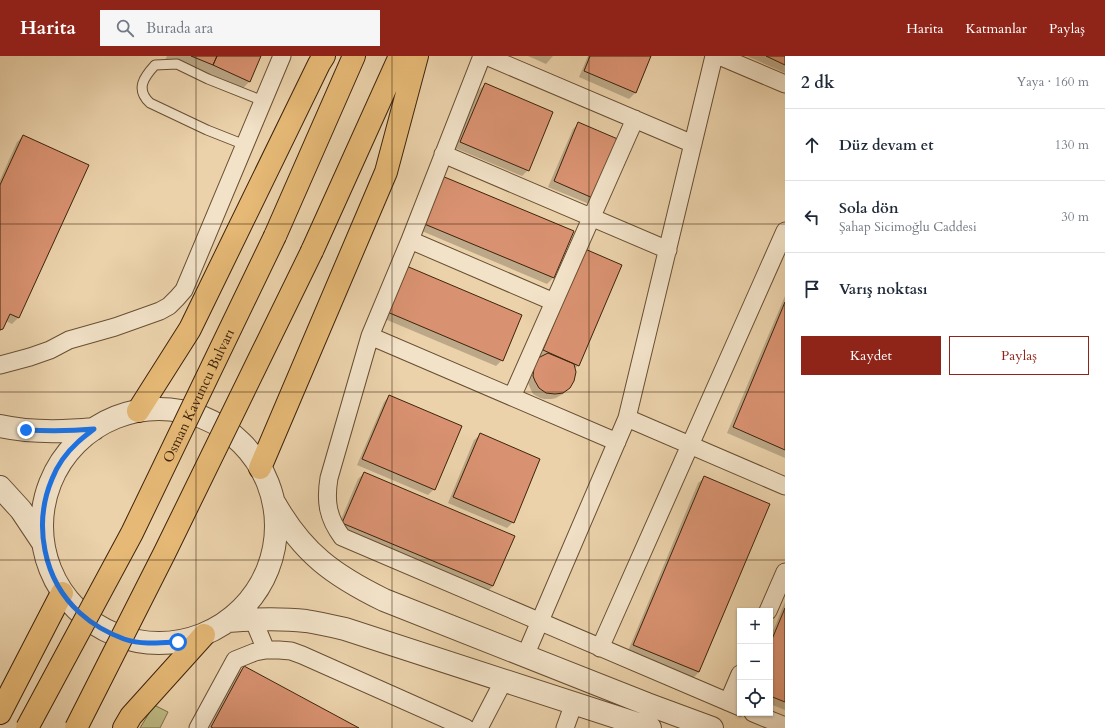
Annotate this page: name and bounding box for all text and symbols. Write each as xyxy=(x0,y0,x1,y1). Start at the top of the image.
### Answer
search box xyxy=(100,10,380,46)
text: Harita xyxy=(20,15,76,41)
icon: search xyxy=(114,17,136,39)
text: Burada ara xyxy=(146,18,213,38)
text: Harita xyxy=(906,19,944,38)
text: Katmanlar xyxy=(966,19,1027,38)
text: Paylaş xyxy=(1049,19,1085,38)
text: 2 dk xyxy=(801,71,835,94)
text: Yaya · 160 m xyxy=(1016,73,1089,91)
icon: ahead xyxy=(801,134,823,156)
text: Düz devam et xyxy=(839,135,934,155)
text: 130 m xyxy=(1055,136,1089,154)
text: Sola dön xyxy=(839,198,899,218)
icon: left xyxy=(801,206,823,228)
text: 30 m xyxy=(1061,208,1089,226)
text: Şahap Sicimoğlu Caddesi xyxy=(839,218,977,236)
icon: arrive xyxy=(801,278,823,300)
text: Varış noktası xyxy=(839,279,928,299)
street label: Osman Kavuncu Bulvarı xyxy=(158,326,239,466)
button: Kaydet xyxy=(801,336,941,375)
button: Paylaş xyxy=(949,336,1089,375)
route end xyxy=(17,421,35,439)
map controls xyxy=(737,608,773,716)
button: + xyxy=(737,608,773,644)
route start xyxy=(169,633,187,651)
button: − xyxy=(737,644,773,680)
button: locate xyxy=(737,680,773,716)

